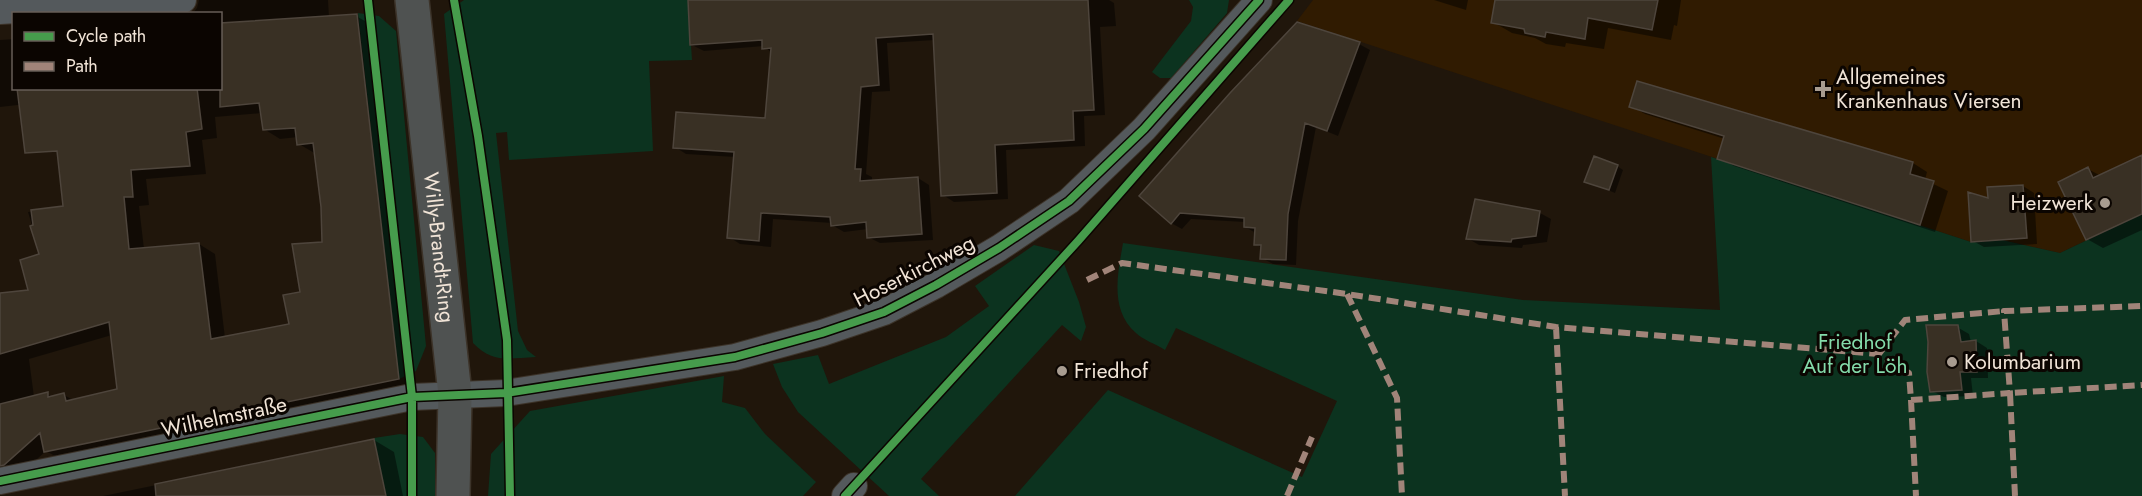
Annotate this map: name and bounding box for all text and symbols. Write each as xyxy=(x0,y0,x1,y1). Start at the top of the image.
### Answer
legend xyxy=(12,12,222,90)
text: Cycle path xyxy=(66,23,146,49)
text: Path xyxy=(66,53,98,79)
place label: Allgemeines Krankenhaus Viersen xyxy=(1836,62,2022,116)
marker: Allgemeines Krankenhaus Viersen xyxy=(1814,80,1832,98)
street label: Willy-Brandt-Ring xyxy=(416,171,462,324)
place label: Heizwerk xyxy=(2011,188,2094,218)
marker: Heizwerk xyxy=(2098,196,2112,210)
street label: Hoserkirchweg xyxy=(848,228,980,314)
park label: Friedhof Auf der Löh xyxy=(1803,327,1908,381)
place label: Kolumbarium xyxy=(1964,347,2081,377)
marker: Kolumbarium xyxy=(1945,355,1959,369)
place label: Friedhof xyxy=(1074,356,1149,386)
marker: Friedhof xyxy=(1055,364,1069,378)
street label: Wilhelmstraße xyxy=(158,389,290,445)

